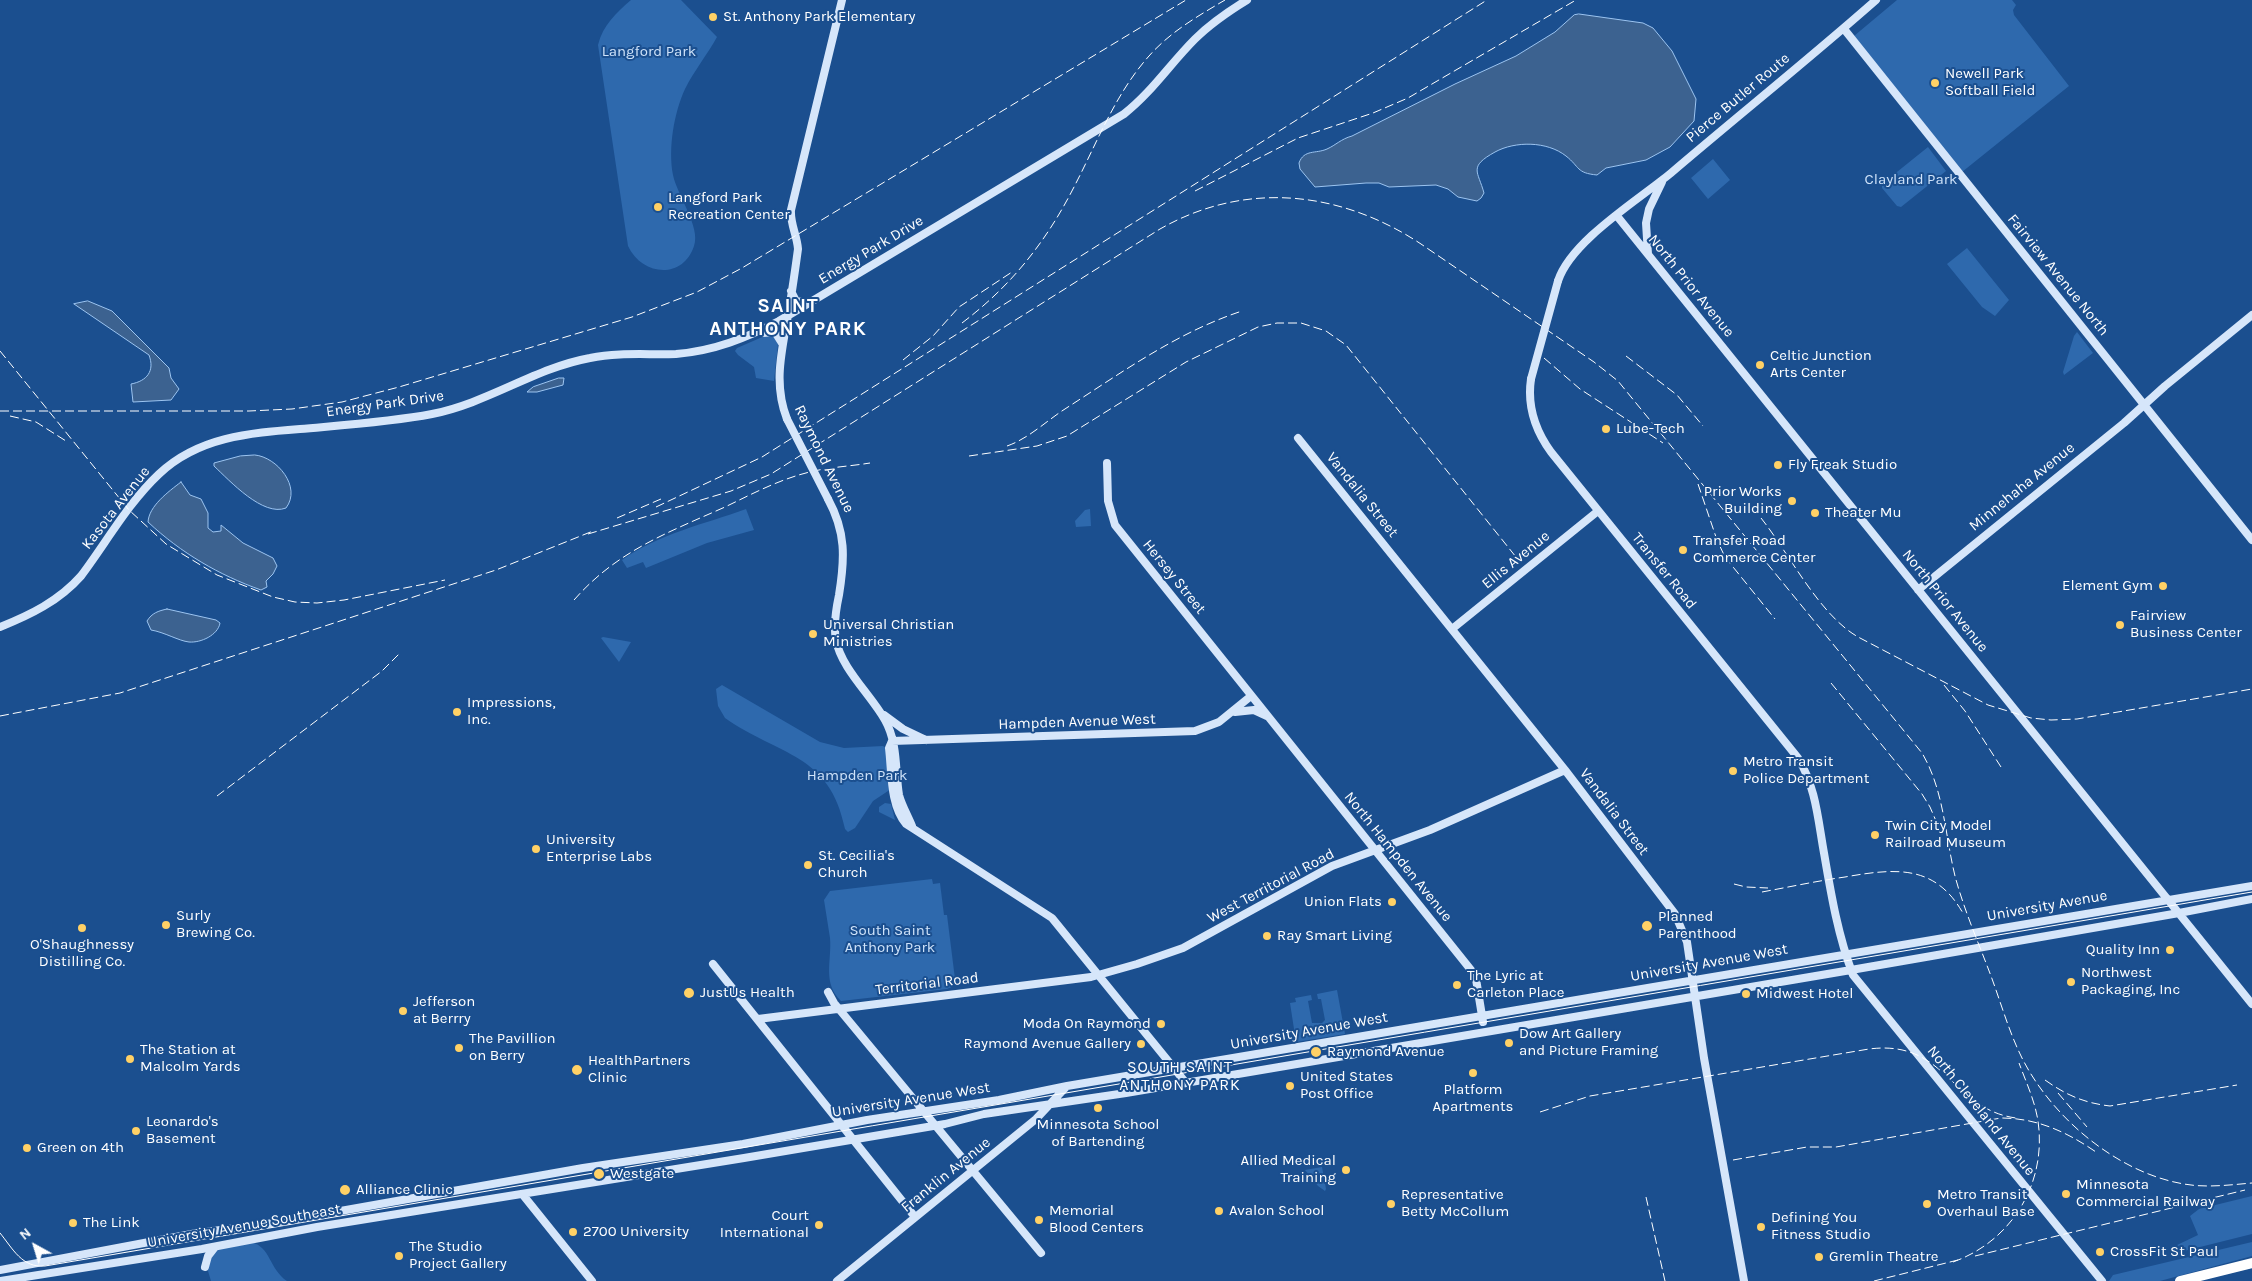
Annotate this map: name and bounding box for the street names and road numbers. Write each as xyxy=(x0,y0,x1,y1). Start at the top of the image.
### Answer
street label: Pierce Butler Route xyxy=(1683,49,1793,147)
street label: Fairview Avenue North xyxy=(2003,211,2113,339)
street label: Energy Park Drive xyxy=(816,212,926,288)
street label: North Prior Avenue xyxy=(1644,231,1738,341)
street label: Energy Park Drive xyxy=(325,387,445,421)
street label: Raymond Avenue xyxy=(790,402,858,516)
street label: Minnehaha Avenue xyxy=(1966,439,2078,535)
street label: Vandalia Street xyxy=(1322,449,1402,541)
street label: Kasota Avenue xyxy=(78,463,154,553)
street label: Ellis Avenue xyxy=(1478,527,1554,593)
street label: Transfer Road xyxy=(1628,529,1700,613)
street label: Hersey Street xyxy=(1139,536,1209,618)
street label: North Prior Avenue xyxy=(1898,546,1992,656)
street label: Hampden Avenue West xyxy=(998,710,1156,734)
street label: Vandalia Street xyxy=(1575,765,1653,859)
street label: North Hampden Avenue xyxy=(1340,788,1456,926)
street label: West Territorial Road xyxy=(1204,845,1338,927)
street label: University Avenue xyxy=(1985,887,2109,925)
street label: University Avenue West xyxy=(1629,940,1789,986)
street label: Territorial Road xyxy=(874,969,980,999)
street label: University Avenue West xyxy=(1229,1008,1389,1054)
street label: North Cleveland Avenue xyxy=(1923,1042,2039,1180)
street label: University Avenue West xyxy=(831,1079,991,1121)
street label: Franklin Avenue xyxy=(898,1133,994,1217)
street label: University Avenue Southeast xyxy=(146,1200,342,1252)

